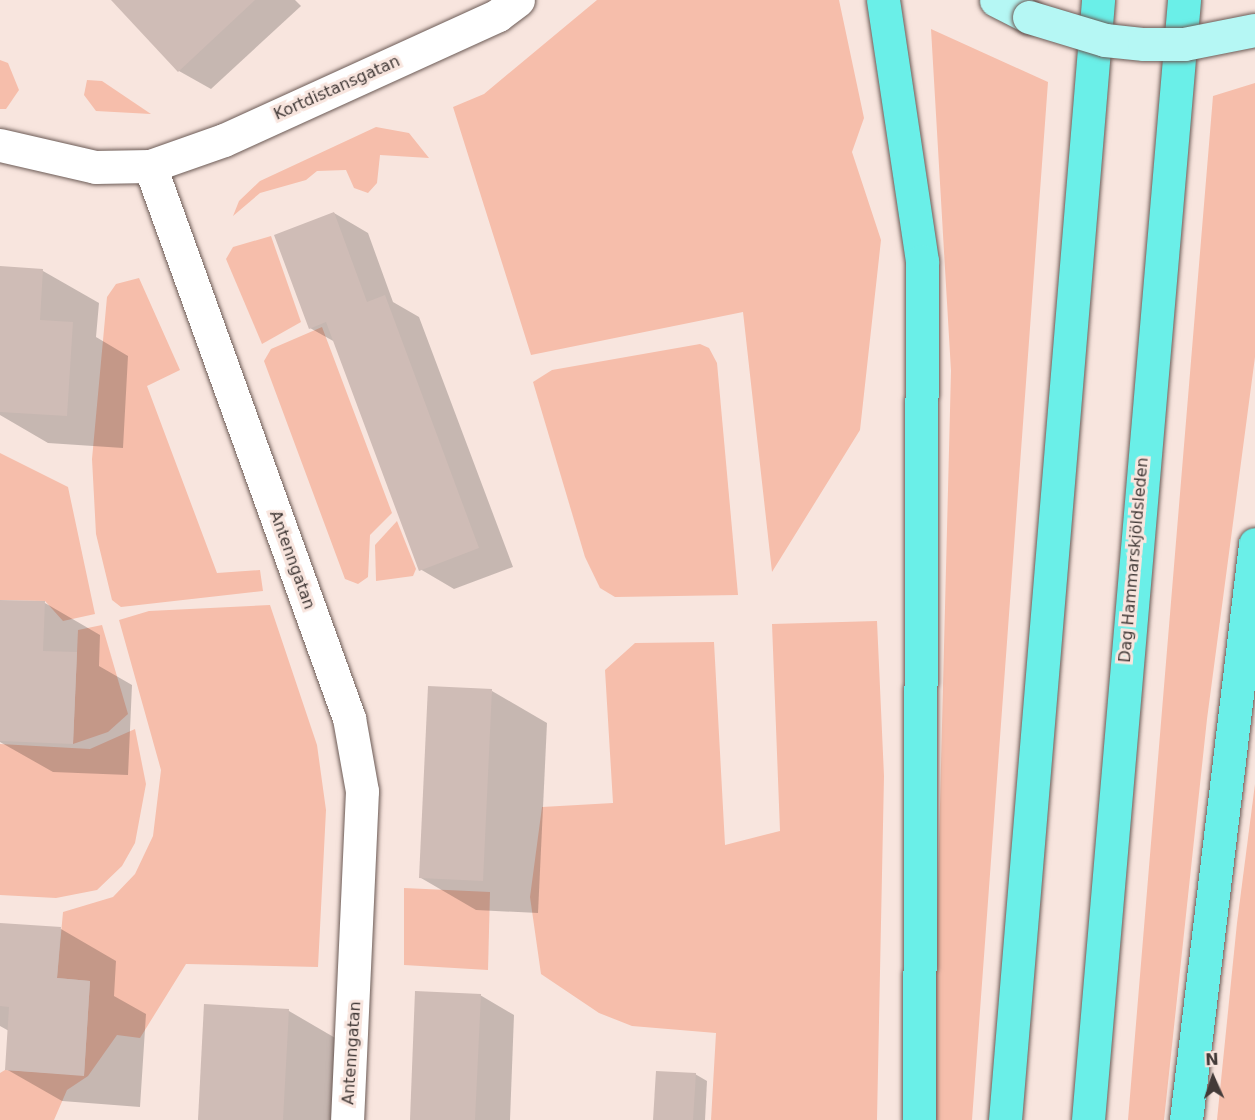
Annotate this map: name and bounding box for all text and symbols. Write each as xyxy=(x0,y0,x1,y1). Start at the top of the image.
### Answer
street label: Kortdistansgatan xyxy=(271,52,403,124)
street label: Dag Hammarskjöldsleden xyxy=(1115,457,1153,663)
street label: Antenngatan xyxy=(265,508,319,612)
street label: Antenngatan xyxy=(339,1001,365,1105)
north arrow xyxy=(1183,1048,1243,1108)
text: N xyxy=(1205,1050,1219,1069)

